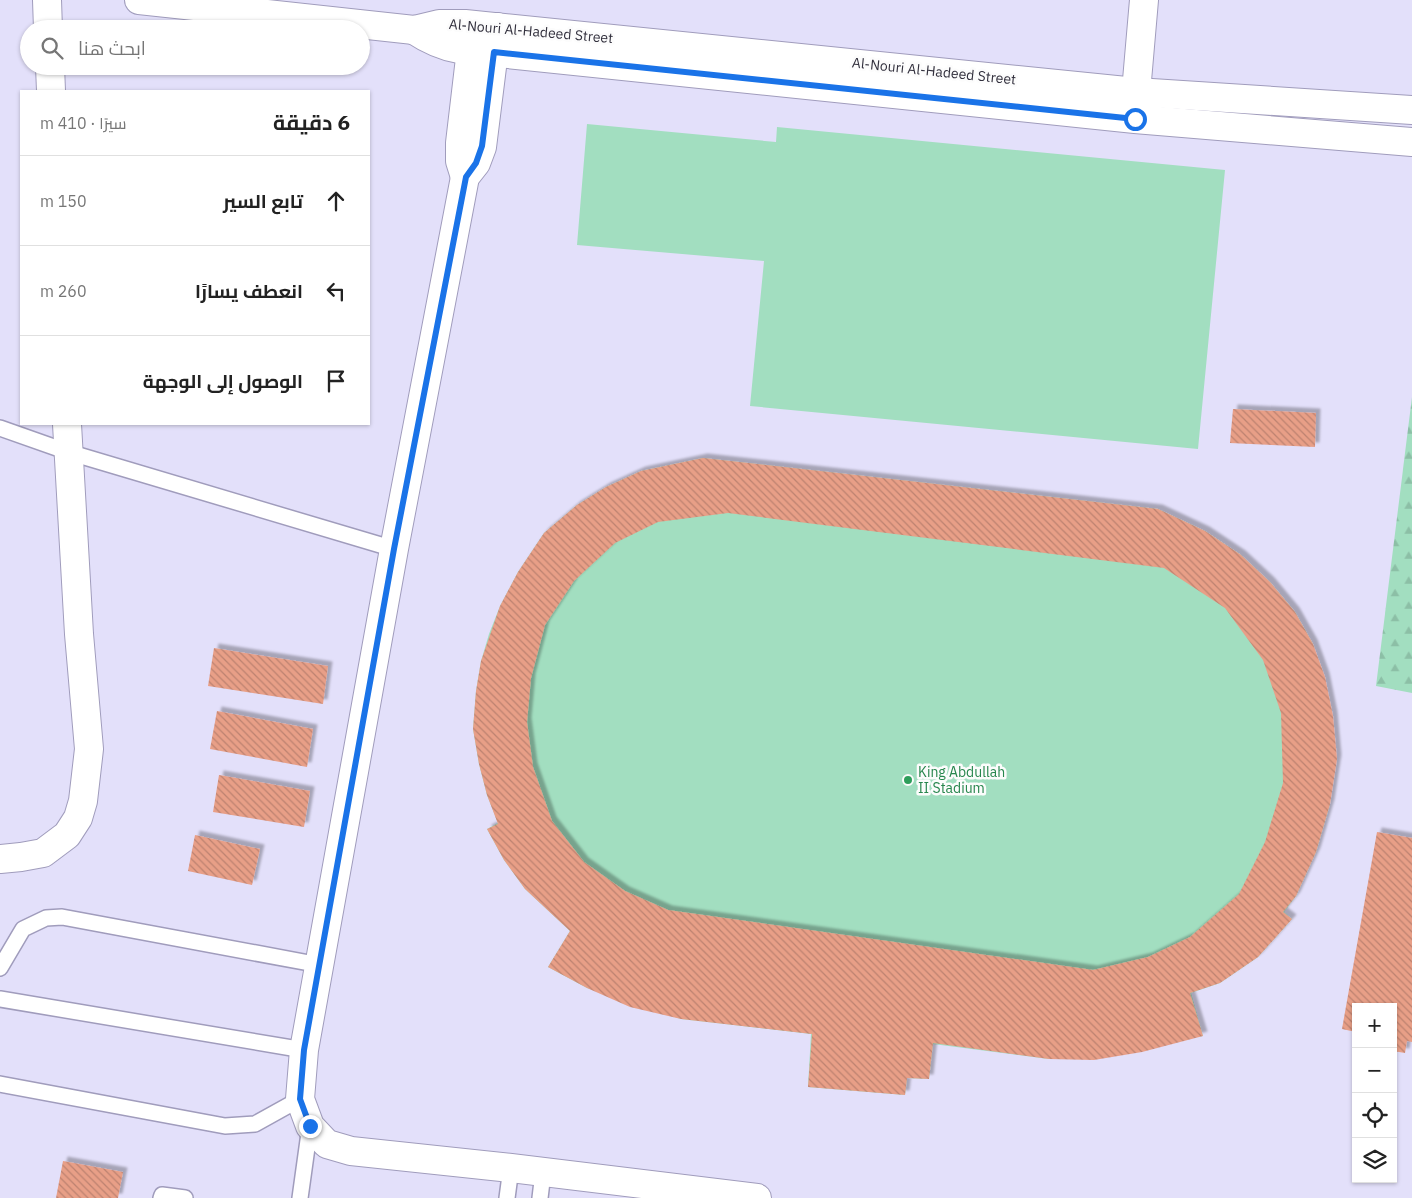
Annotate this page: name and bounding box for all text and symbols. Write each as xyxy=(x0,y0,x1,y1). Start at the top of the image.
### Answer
street label: Al-Nouri Al-Hadeed Street xyxy=(448,15,614,47)
search box xyxy=(20,20,370,75)
icon: search xyxy=(38,34,66,62)
text: ابحث هنا xyxy=(78,36,146,60)
street label: Al-Nouri Al-Hadeed Street xyxy=(851,53,1017,89)
text: 6 دقيقة xyxy=(273,108,350,136)
route start xyxy=(1124,108,1147,131)
text: سيرًا · 410 m xyxy=(40,113,126,133)
icon: ahead xyxy=(322,187,350,215)
text: تابع السير xyxy=(223,189,303,213)
text: 150 m xyxy=(40,191,87,211)
icon: left xyxy=(322,277,350,305)
text: انعطف يسارًا xyxy=(195,279,303,303)
text: 260 m xyxy=(40,281,87,301)
icon: arrive xyxy=(322,367,350,395)
text: الوصول إلى الوجهة xyxy=(143,369,303,393)
place label: King Abdullah II Stadium xyxy=(918,763,1005,797)
marker: King Abdullah II Stadium xyxy=(902,774,914,786)
map controls xyxy=(1352,1003,1397,1183)
button: + xyxy=(1352,1003,1397,1048)
button: − xyxy=(1352,1048,1397,1093)
button: locate xyxy=(1352,1093,1397,1138)
route end xyxy=(299,1115,322,1138)
button: layers xyxy=(1352,1138,1397,1183)

